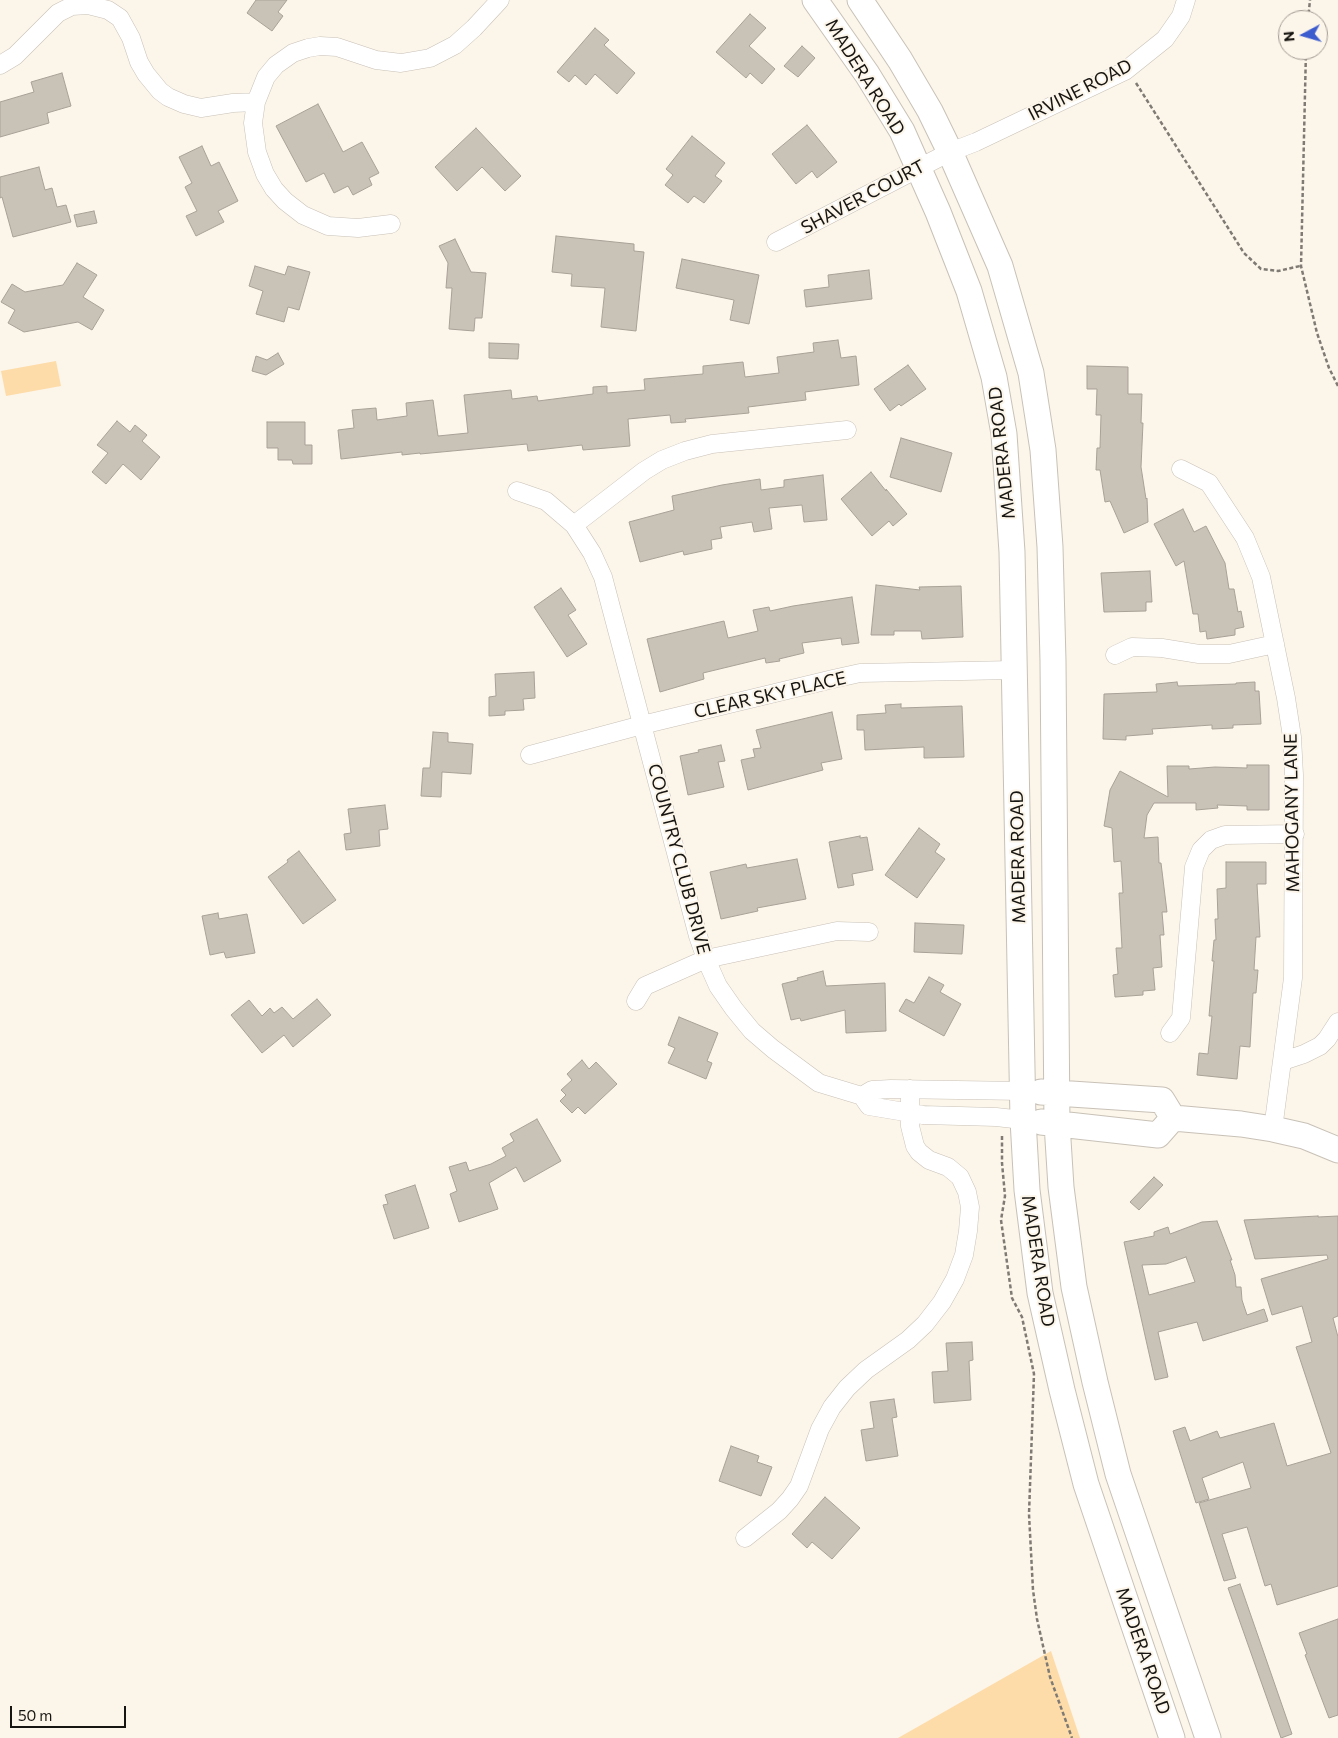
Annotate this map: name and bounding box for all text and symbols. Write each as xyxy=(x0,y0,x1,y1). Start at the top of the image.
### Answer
north arrow xyxy=(1278,10,1328,60)
street label: MADERA ROAD xyxy=(821,15,909,139)
text: N xyxy=(1280,30,1298,43)
street label: IRVINE ROAD xyxy=(1025,55,1135,125)
street label: SHAVER COURT xyxy=(797,155,929,239)
street label: MADERA ROAD xyxy=(984,386,1020,520)
street label: CLEAR SKY PLACE xyxy=(692,667,848,723)
street label: MAHOGANY LANE xyxy=(1280,733,1304,893)
street label: COUNTRY CLUB DRIVE xyxy=(643,761,715,957)
street label: MADERA ROAD xyxy=(1006,790,1030,924)
street label: MADERA ROAD xyxy=(1017,1194,1059,1328)
street label: MADERA ROAD xyxy=(1111,1585,1175,1717)
scale bar xyxy=(12,1696,129,1728)
text: 50 m xyxy=(18,1706,52,1724)

